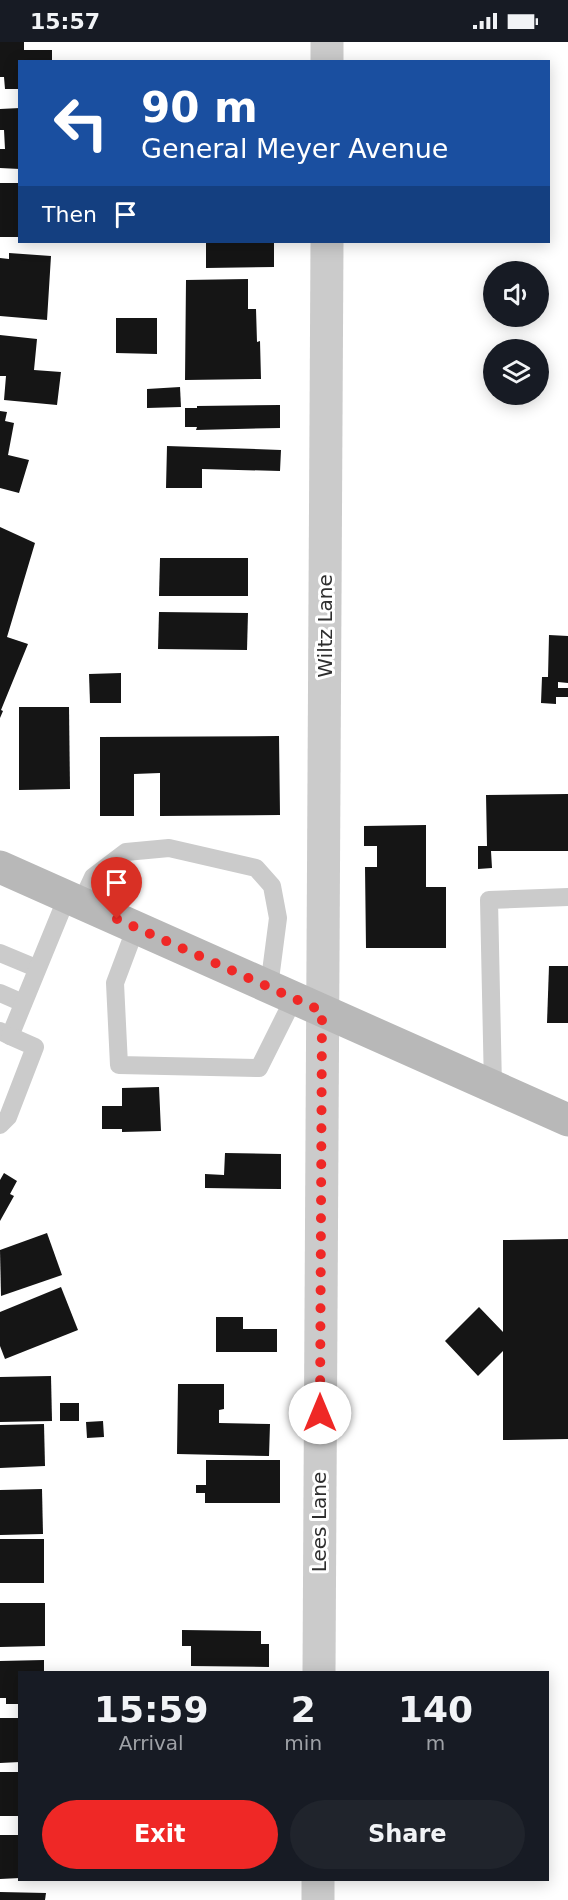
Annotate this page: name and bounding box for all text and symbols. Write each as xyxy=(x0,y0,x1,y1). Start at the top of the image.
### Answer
text: 15:57 xyxy=(30,9,100,34)
text: 90 m xyxy=(141,83,258,132)
icon: left xyxy=(42,84,120,162)
text: General Meyer Avenue xyxy=(141,133,448,164)
icon: arrive xyxy=(109,198,142,231)
text: Then xyxy=(42,202,97,227)
map controls xyxy=(483,261,549,405)
button: sound xyxy=(483,261,549,327)
button: layers xyxy=(483,339,549,405)
street label: Wiltz Lane xyxy=(313,574,337,678)
pin xyxy=(91,857,142,919)
icon: arrive xyxy=(100,866,133,899)
position arrow xyxy=(288,1381,352,1445)
street label: Lees Lane xyxy=(307,1472,331,1572)
text: 15:59 xyxy=(94,1689,208,1730)
text: 2 xyxy=(291,1689,316,1730)
text: 140 xyxy=(398,1689,473,1730)
text: Arrival xyxy=(119,1731,184,1755)
text: min xyxy=(284,1731,322,1755)
text: m xyxy=(426,1731,445,1755)
button: Exit xyxy=(42,1800,278,1869)
button: Share xyxy=(290,1800,525,1869)

